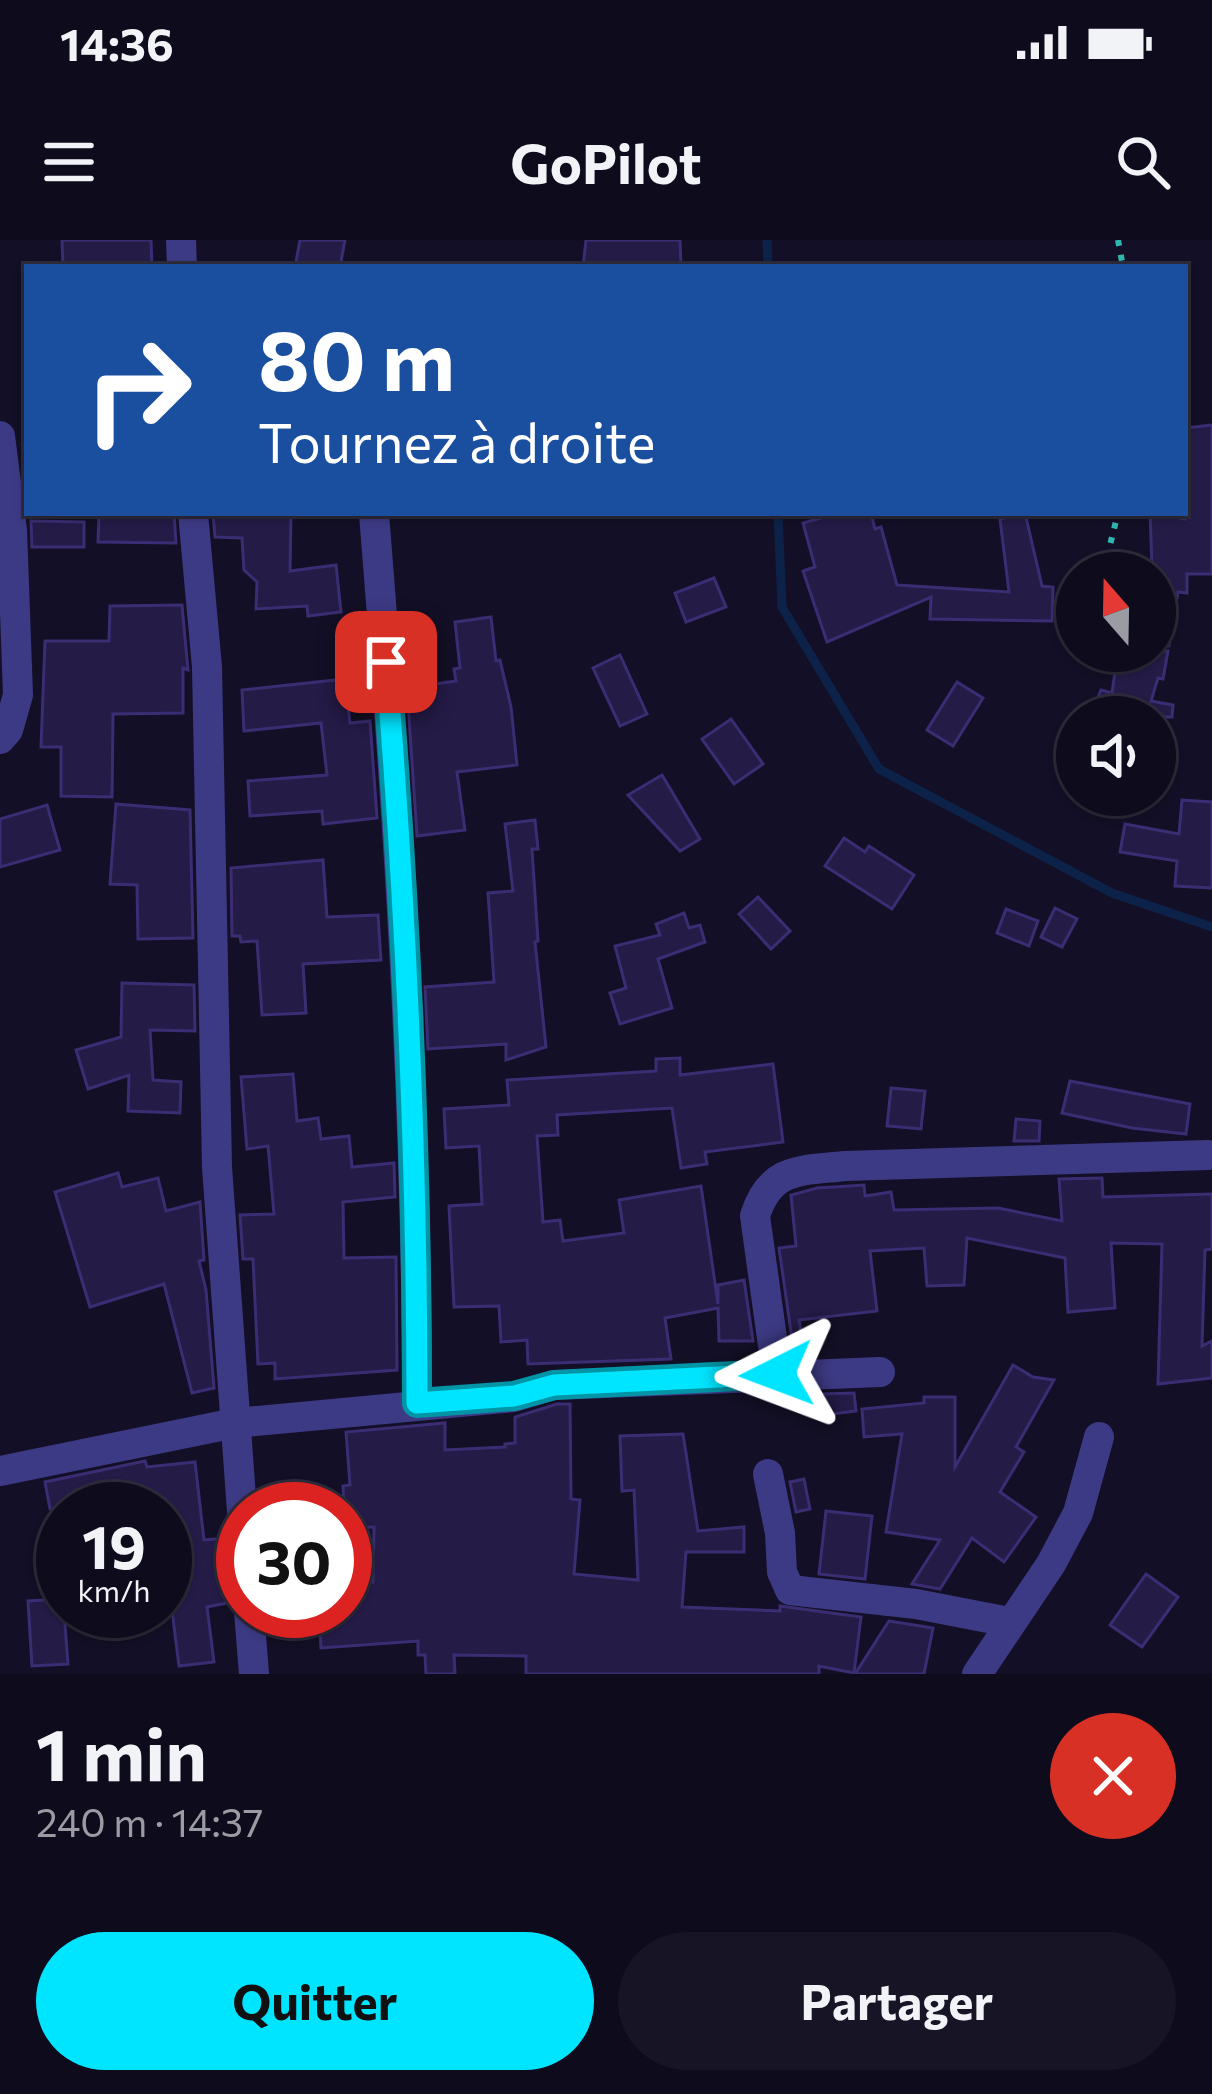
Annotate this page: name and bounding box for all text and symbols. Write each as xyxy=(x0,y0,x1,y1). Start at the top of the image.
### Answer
text: 14:36 xyxy=(60,15,174,70)
icon: menu xyxy=(36,129,102,195)
text: GoPilot xyxy=(510,129,702,195)
icon: search xyxy=(1110,129,1176,195)
text: 80 m xyxy=(258,306,455,408)
icon: right xyxy=(60,312,216,468)
text: Tournez à droite xyxy=(258,408,656,474)
north arrow xyxy=(1056,552,1176,672)
map controls xyxy=(1056,552,1176,816)
pin xyxy=(335,611,437,713)
icon: arrive xyxy=(353,629,419,695)
button: sound xyxy=(1056,696,1176,816)
position arrow xyxy=(714,1311,840,1437)
speed limit sign: 30 xyxy=(216,1482,372,1638)
text: 19 xyxy=(82,1508,146,1581)
text: km/h xyxy=(78,1571,150,1608)
text: 1 min xyxy=(36,1708,207,1796)
button: close xyxy=(1050,1713,1176,1839)
text: 240 m · 14:37 xyxy=(36,1797,263,1845)
button: Quitter xyxy=(36,1932,594,2070)
button: Partager xyxy=(618,1932,1176,2070)

